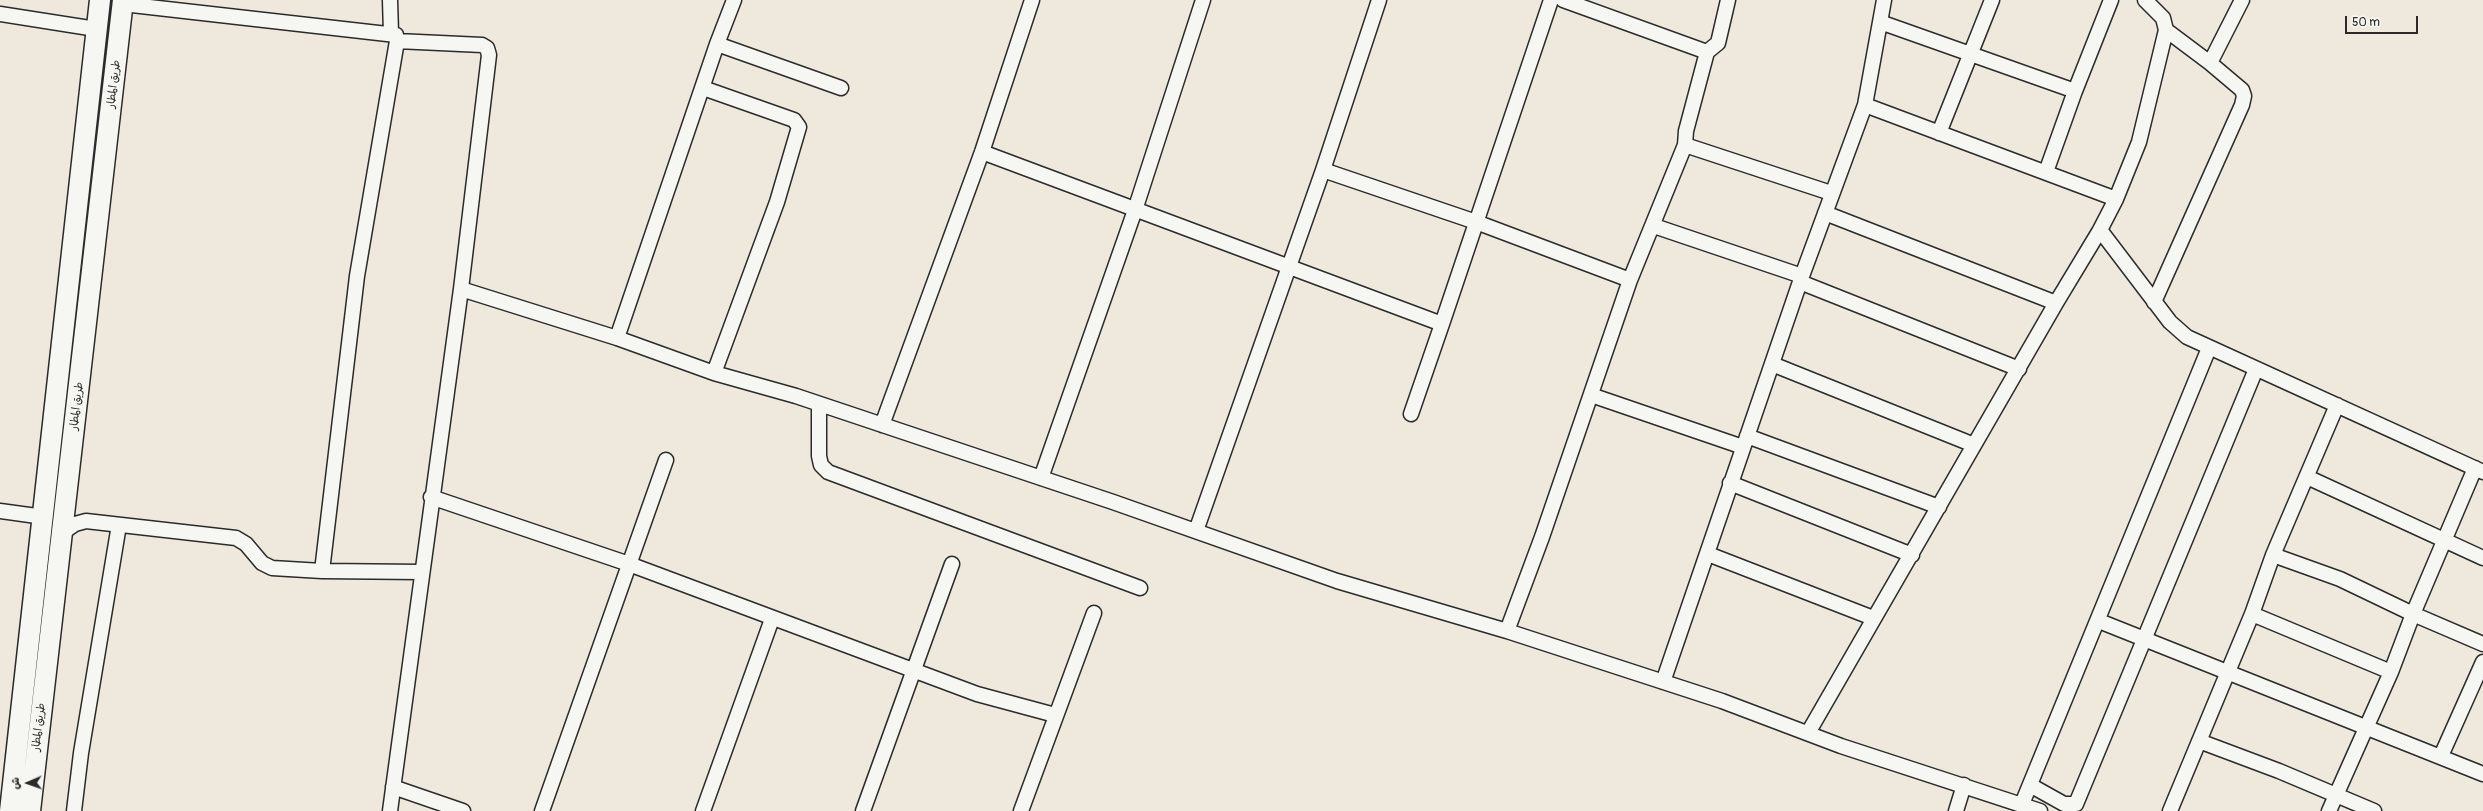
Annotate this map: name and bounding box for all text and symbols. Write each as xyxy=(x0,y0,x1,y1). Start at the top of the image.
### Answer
scale bar xyxy=(2347,8,2420,34)
text: 50 m xyxy=(2352,15,2380,30)
street label: طريق المطار xyxy=(104,59,124,109)
street label: طريق المطار xyxy=(67,381,87,431)
street label: طريق المطار xyxy=(29,702,49,752)
north arrow xyxy=(8,763,48,803)
text: ش xyxy=(9,777,22,790)

